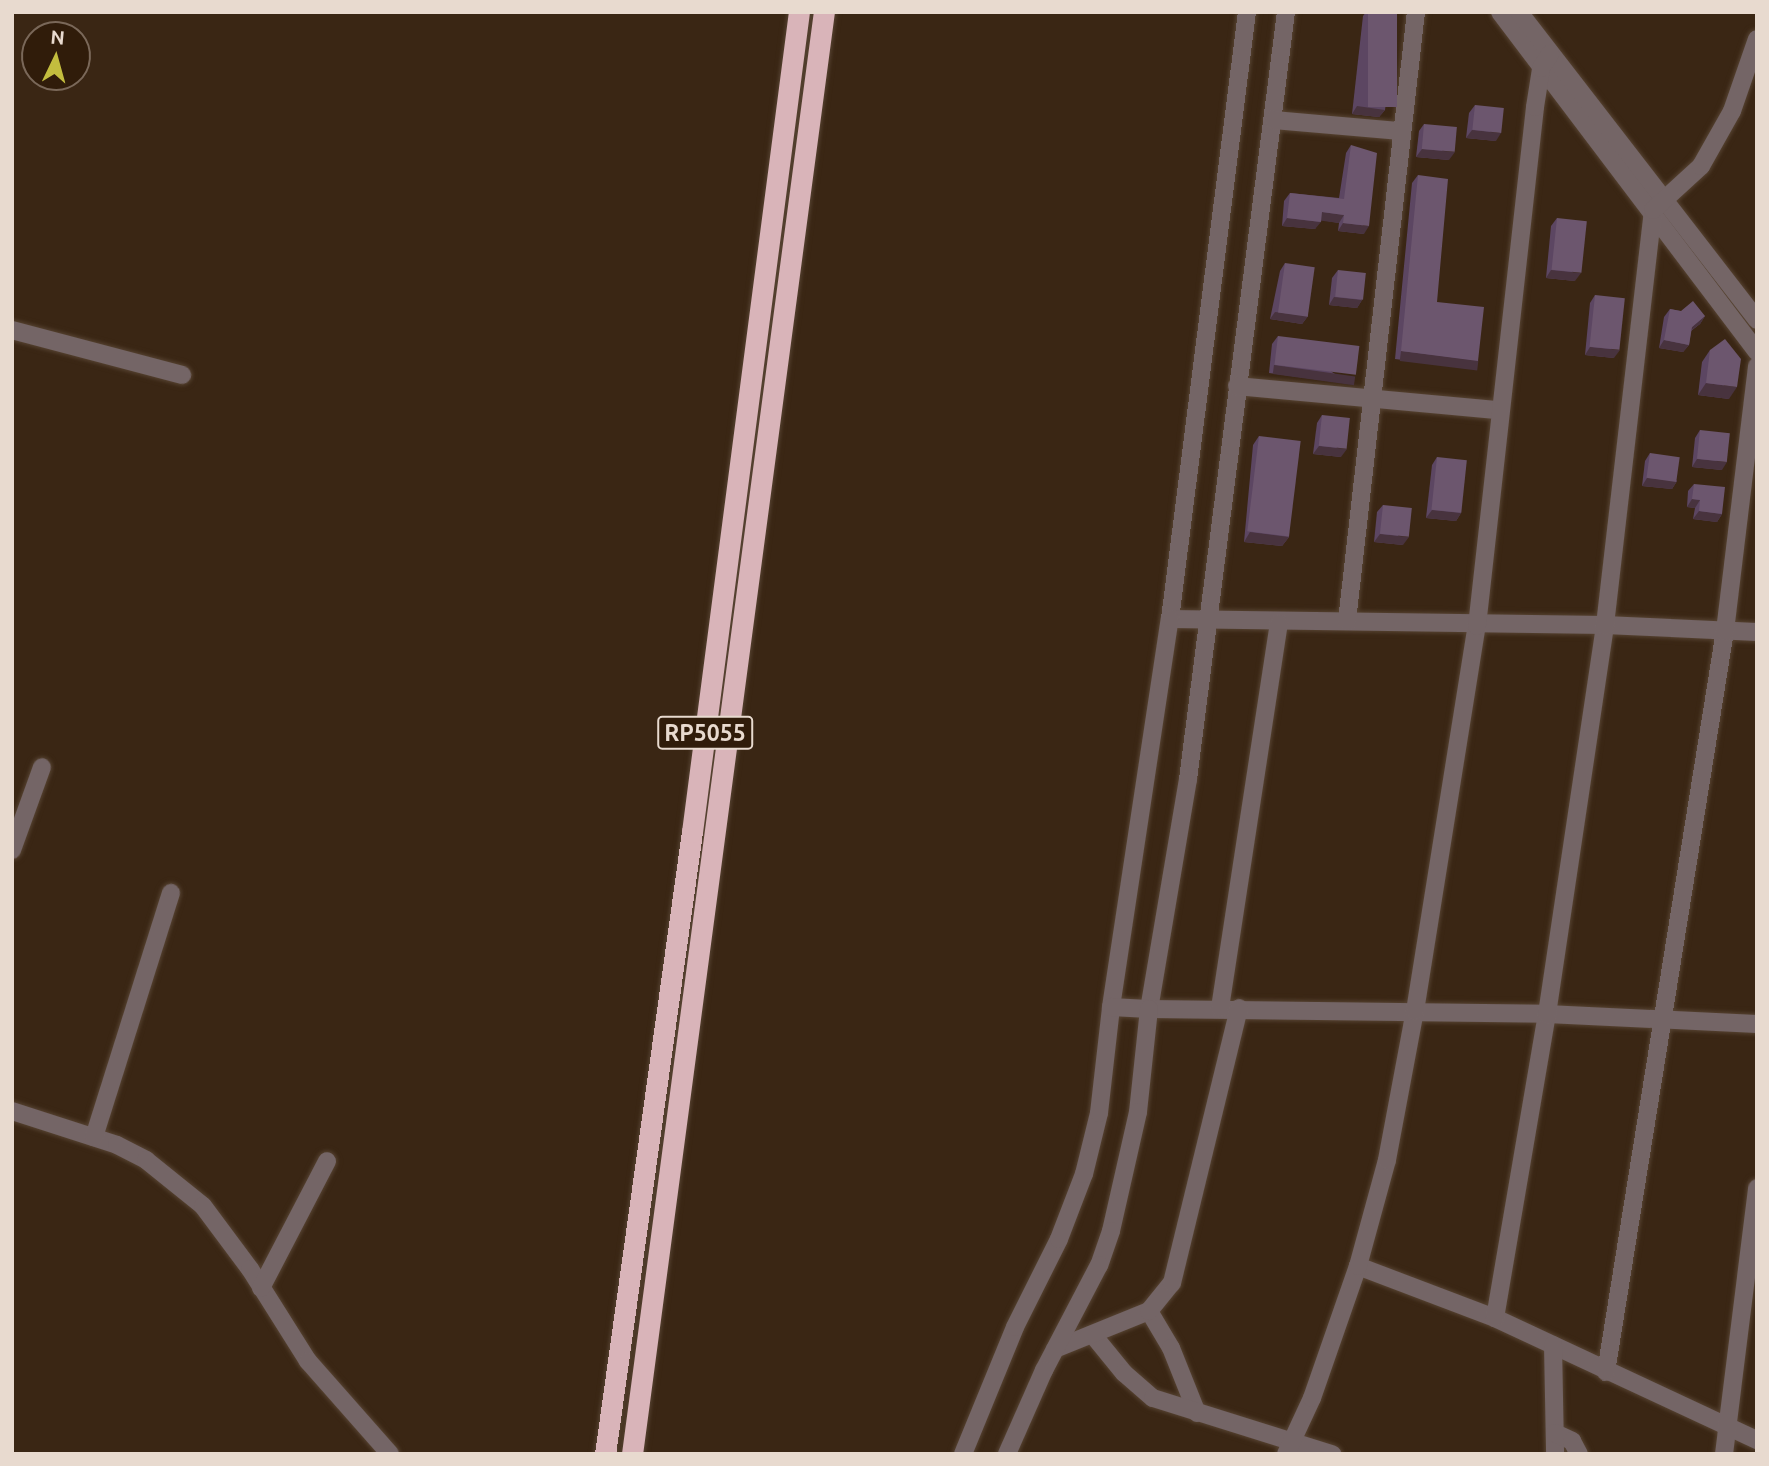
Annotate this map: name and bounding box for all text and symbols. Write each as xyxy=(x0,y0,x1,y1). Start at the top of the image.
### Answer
north arrow xyxy=(21,21,91,91)
text: N xyxy=(50,25,66,49)
road number: RP5055 xyxy=(656,713,754,752)

